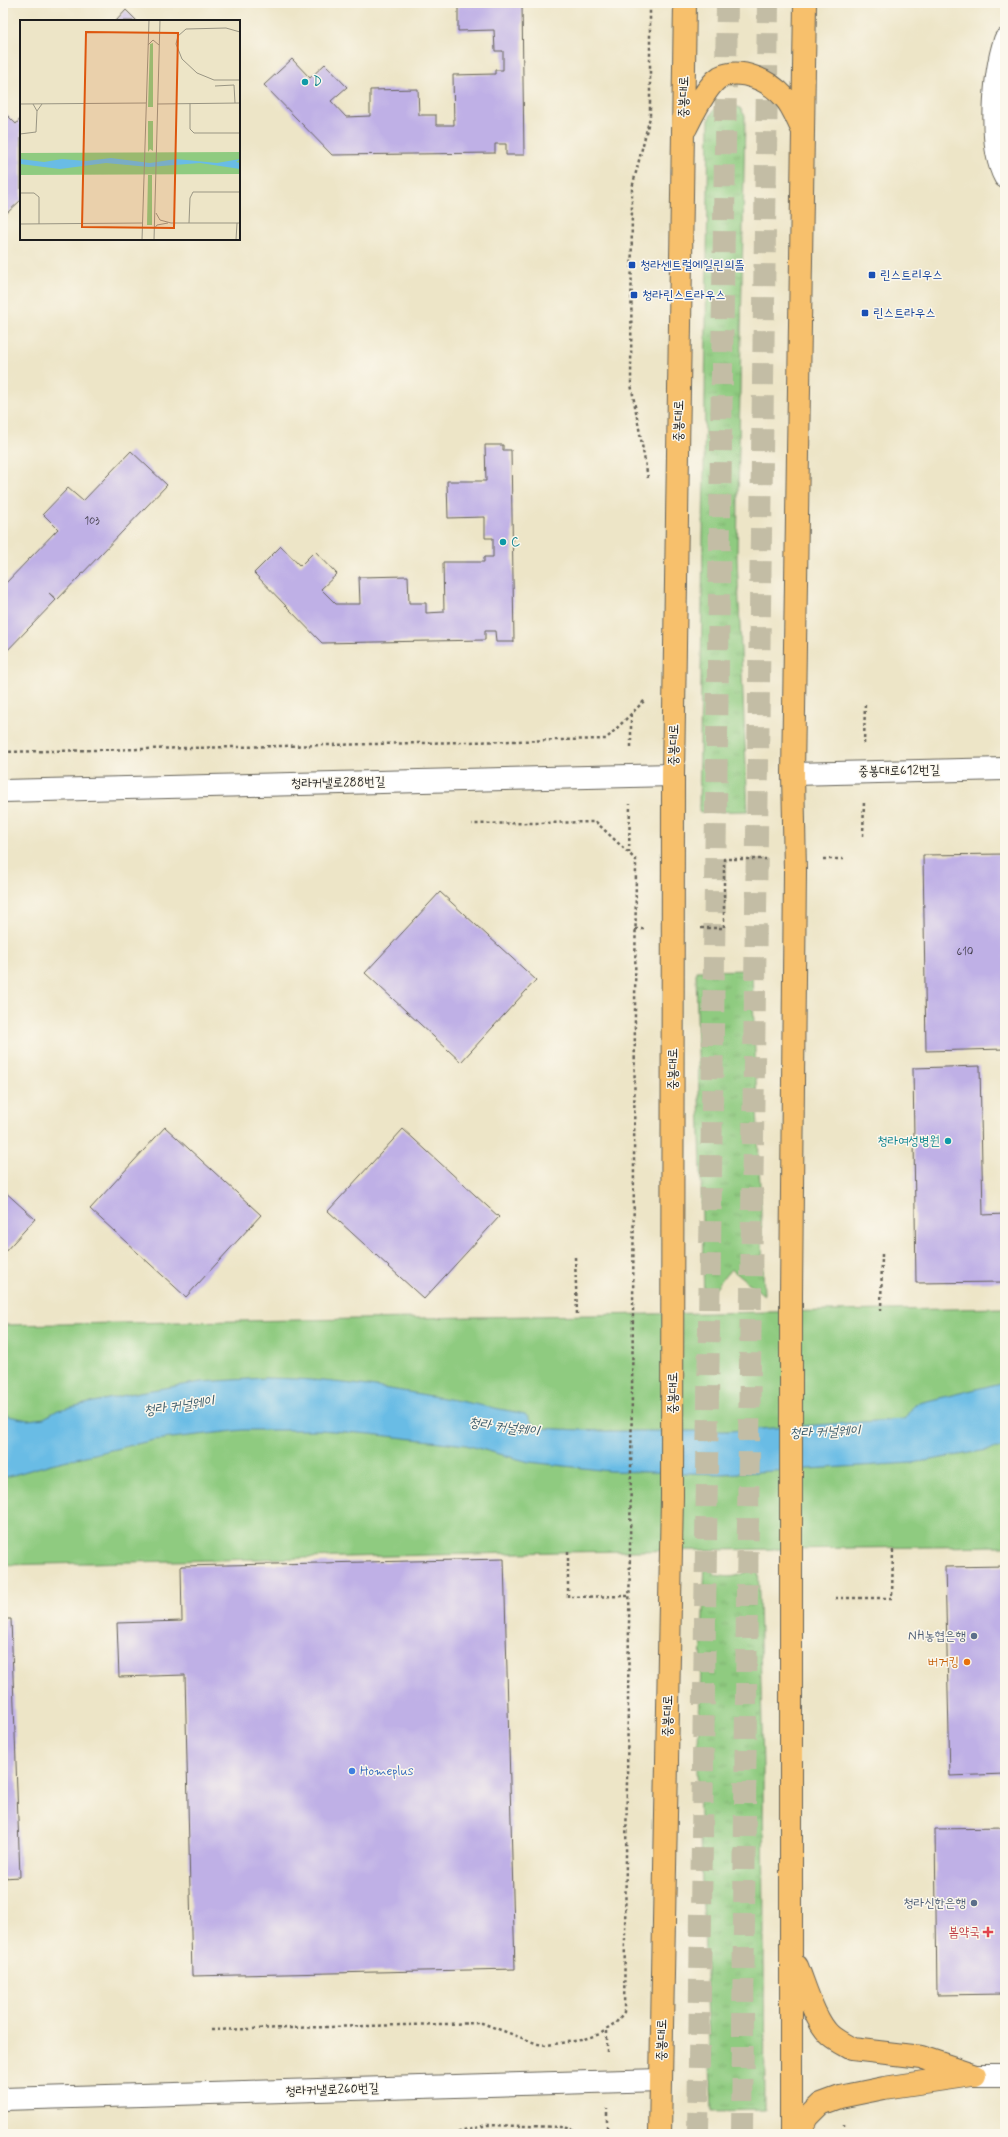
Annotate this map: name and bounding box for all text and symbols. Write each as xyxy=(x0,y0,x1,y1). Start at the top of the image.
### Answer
inset map xyxy=(20,20,240,240)
place label: D xyxy=(313,74,322,91)
street label: 중봉대로 xyxy=(675,76,693,118)
marker: D xyxy=(300,77,310,87)
place label: 청라센트럴에일린의뜰 xyxy=(640,257,745,274)
marker: 청라센트럴에일린의뜰 xyxy=(627,260,637,270)
place label: 린스트리우스 xyxy=(880,267,943,284)
marker: 린스트리우스 xyxy=(867,270,877,280)
place label: 청라린스트라우스 xyxy=(642,287,726,304)
marker: 청라린스트라우스 xyxy=(629,290,639,300)
place label: 린스트라우스 xyxy=(873,305,936,322)
marker: 린스트라우스 xyxy=(860,308,870,318)
street label: 중봉대로 xyxy=(670,400,688,442)
house number: 103 xyxy=(84,514,100,528)
place label: C xyxy=(511,534,520,551)
marker: C xyxy=(498,537,508,547)
street label: 중봉대로 xyxy=(665,724,683,766)
street label: 중봉대로612번길 xyxy=(858,762,940,780)
street label: 청라커낼로288번길 xyxy=(291,774,385,792)
house number: 610 xyxy=(957,945,973,959)
street label: 중봉대로 xyxy=(665,1048,682,1090)
place label: 청라여성병원 xyxy=(877,1133,940,1150)
marker: 청라여성병원 xyxy=(943,1136,953,1146)
street label: 중봉대로 xyxy=(665,1372,682,1414)
water label: 청라 커널웨이 xyxy=(142,1392,217,1420)
water label: 청라 커널웨이 xyxy=(467,1413,542,1441)
water label: 청라 커널웨이 xyxy=(789,1422,863,1442)
place label: NH농협은행 xyxy=(908,1628,966,1645)
marker: NH농협은행 xyxy=(969,1631,979,1641)
place label: 버거킹 xyxy=(928,1654,959,1671)
marker: 버거킹 xyxy=(962,1657,972,1667)
street label: 중봉대로 xyxy=(659,1695,677,1737)
place label: Homeplus xyxy=(360,1763,414,1780)
marker: Homeplus xyxy=(347,1766,357,1776)
place label: 청라신한은행 xyxy=(903,1895,966,1912)
marker: 청라신한은행 xyxy=(969,1898,979,1908)
place label: 봄약국 xyxy=(949,1924,980,1941)
marker: 봄약국 xyxy=(983,1927,993,1937)
street label: 중봉대로 xyxy=(653,2019,671,2061)
street label: 청라커낼로260번길 xyxy=(285,2080,379,2100)

